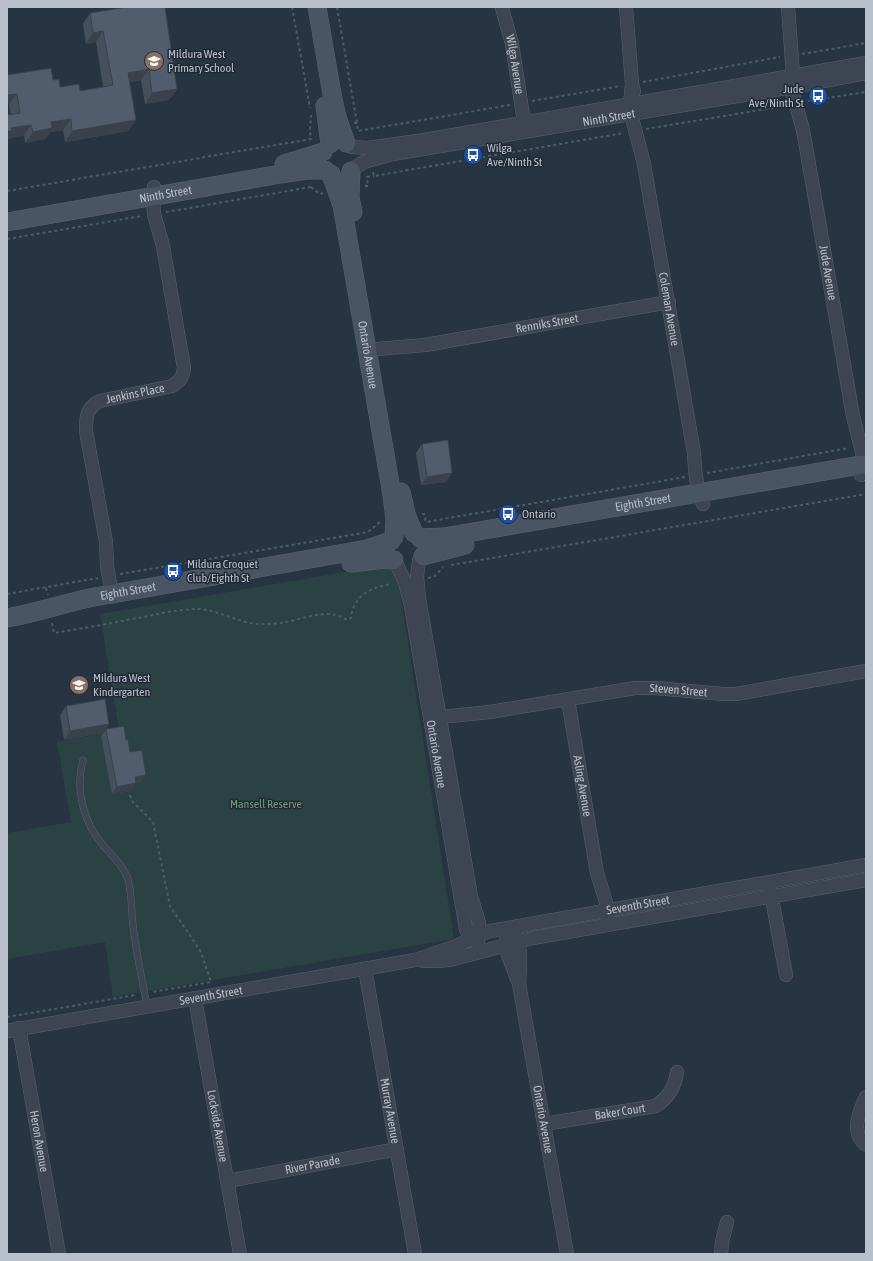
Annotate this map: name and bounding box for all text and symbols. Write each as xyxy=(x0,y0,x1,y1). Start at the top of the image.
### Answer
street label: Wilga Avenue xyxy=(503,33,527,95)
place label: Mildura West Primary School xyxy=(168,47,235,75)
school or university icon: Mildura West Primary School xyxy=(143,50,165,72)
place label: Jude Ave/Ninth St xyxy=(749,82,805,110)
bus stop icon: Jude Ave/Ninth St xyxy=(807,85,829,107)
street label: Ninth Street xyxy=(582,106,637,129)
place label: Wilga Ave/Ninth St xyxy=(487,141,543,169)
bus stop icon: Wilga Ave/Ninth St xyxy=(462,144,484,166)
street label: Ninth Street xyxy=(138,183,193,206)
street label: Jude Avenue xyxy=(816,244,840,301)
street label: Coleman Avenue xyxy=(656,271,682,347)
street label: Renniks Street xyxy=(514,311,580,336)
street label: Ontario Avenue xyxy=(355,320,381,390)
street label: Jenkins Place xyxy=(105,381,166,407)
street label: Eighth Street xyxy=(614,491,672,514)
bus stop icon: Ontario xyxy=(497,503,519,525)
place label: Ontario xyxy=(522,507,556,521)
place label: Mildura Croquet Club/Eighth St xyxy=(187,557,258,585)
bus stop icon: Mildura Croquet Club/Eighth St xyxy=(162,560,184,582)
street label: Eighth Street xyxy=(99,579,157,603)
place label: Mildura West Kindergarten xyxy=(93,671,151,699)
school or university icon: Mildura West Kindergarten xyxy=(68,674,90,696)
street label: Steven Street xyxy=(650,681,708,700)
street label: Ontario Avenue xyxy=(424,719,449,789)
street label: Asling Avenue xyxy=(570,754,594,818)
park label: Mansell Reserve xyxy=(230,797,302,811)
street label: Seventh Street xyxy=(605,893,671,917)
street label: Seventh Street xyxy=(178,983,244,1008)
street label: Murray Avenue xyxy=(377,1077,402,1145)
street label: Ontario Avenue xyxy=(530,1084,556,1154)
street label: Lockside Avenue xyxy=(204,1089,231,1163)
street label: Baker Court xyxy=(594,1101,647,1123)
street label: Heron Avenue xyxy=(27,1109,51,1173)
street label: River Parade xyxy=(284,1153,341,1177)

